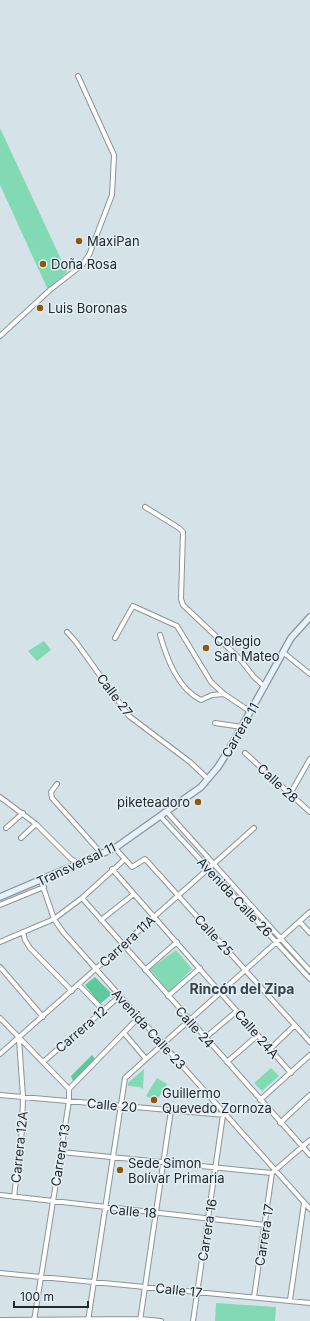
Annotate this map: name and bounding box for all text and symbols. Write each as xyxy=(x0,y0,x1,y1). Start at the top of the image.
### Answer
place label: MaxiPan xyxy=(87,233,140,249)
marker: MaxiPan xyxy=(74,236,84,246)
place label: Doña Rosa xyxy=(51,256,117,272)
marker: Doña Rosa xyxy=(38,259,48,269)
place label: Luis Boronas xyxy=(48,300,127,316)
marker: Luis Boronas xyxy=(35,303,45,313)
place label: Colegio San Mateo xyxy=(214,633,280,664)
marker: Colegio San Mateo xyxy=(201,643,211,653)
street label: Calle 27 xyxy=(94,670,136,720)
street label: Carrera 11 xyxy=(218,700,262,760)
street label: Calle 28 xyxy=(254,760,302,806)
place label: piketeadoro xyxy=(117,794,190,810)
marker: piketeadoro xyxy=(193,797,203,807)
street label: Transversal 11 xyxy=(34,839,118,889)
street label: Avenida Calle 26 xyxy=(194,854,276,940)
street label: Calle 25 xyxy=(191,911,237,959)
street label: Carrera 11A xyxy=(96,912,158,970)
district label: Rincón del Zipa xyxy=(189,980,295,997)
street label: Avenida Calle 23 xyxy=(109,985,189,1073)
street label: Carrera 12 xyxy=(52,1002,110,1056)
street label: Calle 24 xyxy=(172,1003,218,1051)
street label: Calle 24A xyxy=(231,1006,283,1062)
place label: Guillermo Quevedo Zornoza xyxy=(162,1085,272,1116)
street label: Calle 20 xyxy=(86,1095,138,1115)
marker: Guillermo Quevedo Zornoza xyxy=(149,1095,159,1105)
street label: Carrera 12A xyxy=(7,1110,31,1184)
street label: Carrera 13 xyxy=(47,1122,73,1188)
place label: Sede Simon Bolívar Primaria xyxy=(128,1155,224,1186)
marker: Sede Simon Bolívar Primaria xyxy=(115,1165,125,1175)
street label: Carrera 16 xyxy=(194,1197,220,1263)
street label: Calle 18 xyxy=(109,1201,157,1221)
street label: Carrera 17 xyxy=(251,1203,277,1267)
street label: Calle 17 xyxy=(155,1280,203,1300)
scale bar xyxy=(14,1283,88,1309)
text: 100 m xyxy=(20,1289,54,1304)

